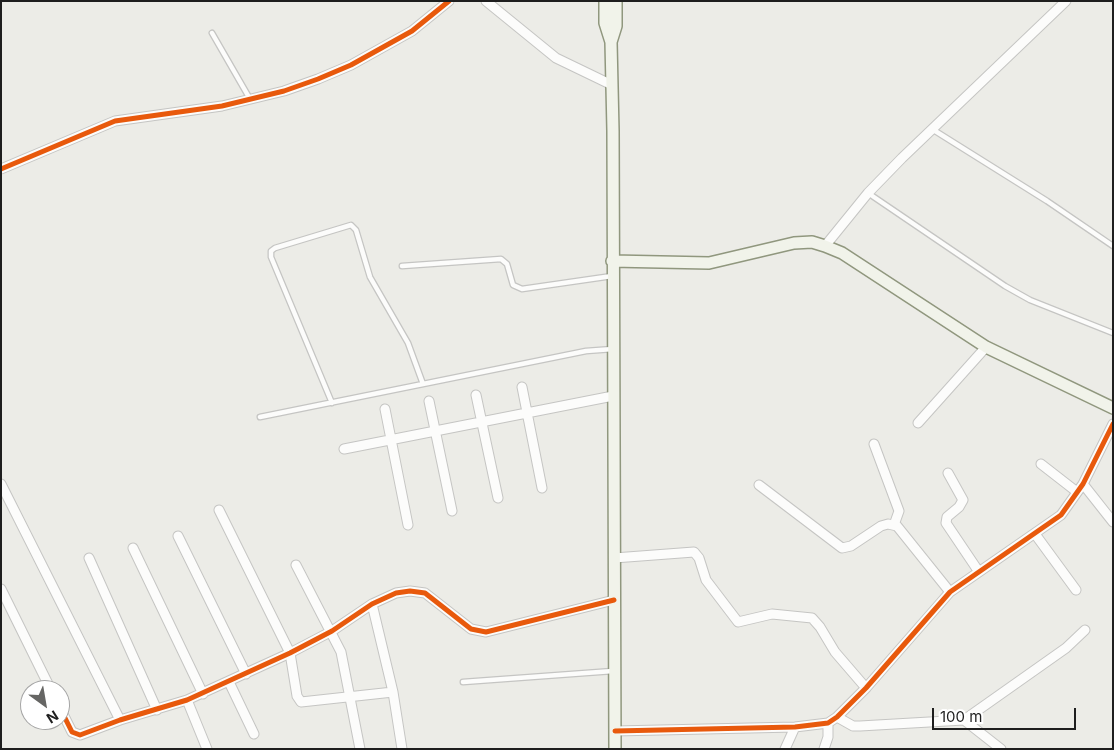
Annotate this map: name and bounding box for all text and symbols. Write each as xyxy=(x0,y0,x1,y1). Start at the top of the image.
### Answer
north arrow xyxy=(20,680,70,730)
scale bar xyxy=(934,698,1078,730)
text: N xyxy=(44,707,62,727)
text: 100 m xyxy=(940,707,982,726)

